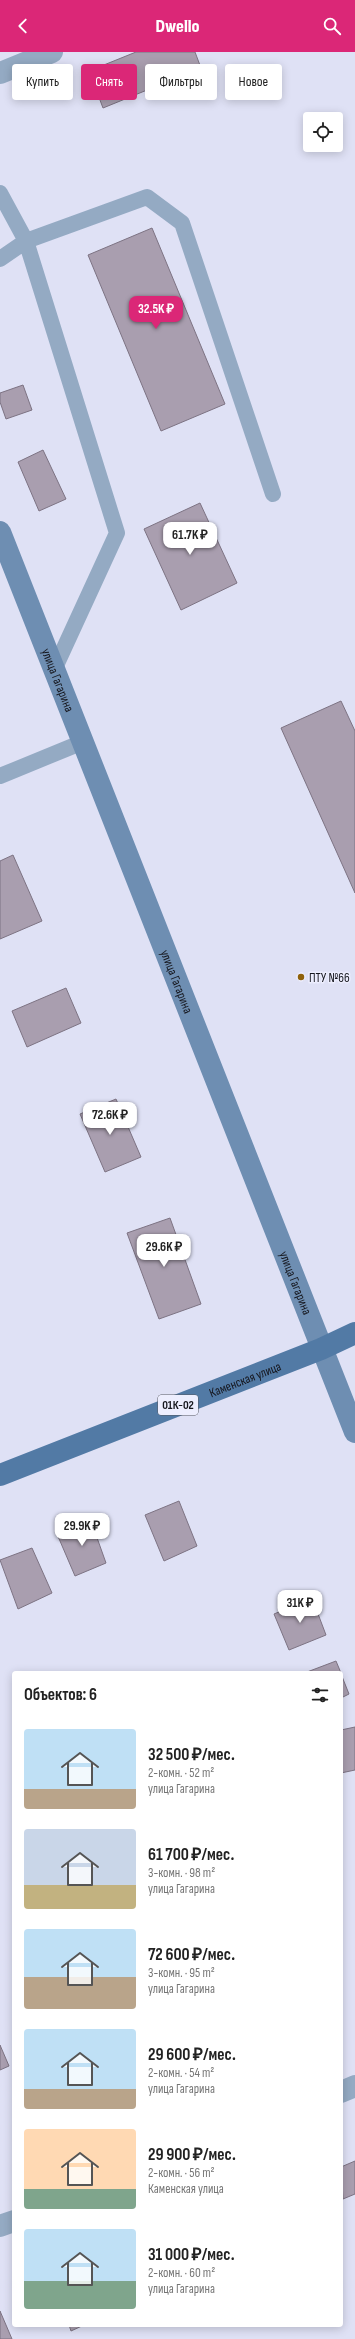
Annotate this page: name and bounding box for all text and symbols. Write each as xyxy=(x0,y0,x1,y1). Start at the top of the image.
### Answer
icon: back xyxy=(12,15,34,37)
icon: search xyxy=(321,15,343,37)
text: Dwello xyxy=(155,16,200,37)
chip: Купить xyxy=(12,64,73,100)
chip: Снять xyxy=(81,64,137,100)
chip: Фильтры xyxy=(145,64,217,100)
chip: Новое xyxy=(225,64,282,100)
map controls xyxy=(303,112,343,152)
button: locate xyxy=(303,112,343,152)
pin: 32.5K ₽ xyxy=(119,296,193,330)
text: 32.5K ₽ xyxy=(138,301,174,317)
pin: 61.7K ₽ xyxy=(153,522,227,556)
text: 61.7K ₽ xyxy=(172,527,208,543)
street label: улица Гагарина xyxy=(38,646,77,714)
street label: улица Гагарина xyxy=(157,948,196,1016)
place label: ПТУ №66 xyxy=(309,970,350,986)
marker: ПТУ №66 xyxy=(296,972,306,982)
pin: 72.6K ₽ xyxy=(73,1102,147,1136)
text: 72.6K ₽ xyxy=(92,1107,128,1123)
pin: 29.6K ₽ xyxy=(127,1234,201,1268)
text: 29.6K ₽ xyxy=(146,1239,182,1255)
street label: улица Гагарина xyxy=(275,1249,315,1317)
street label: Каменская улица xyxy=(207,1359,283,1401)
road number: 01К-02 xyxy=(158,1395,198,1415)
pin: 29.9K ₽ xyxy=(45,1513,119,1547)
text: 29.9K ₽ xyxy=(64,1518,100,1534)
pin: 31K ₽ xyxy=(272,1590,328,1624)
text: 31K ₽ xyxy=(286,1595,314,1611)
icon: filters xyxy=(309,1684,331,1706)
text: Объектов: 6 xyxy=(24,1685,97,1705)
icon: home xyxy=(56,1745,104,1793)
text: 32 500 ₽/мес. xyxy=(148,1745,235,1765)
text: 2-комн. · 52 m² xyxy=(148,1765,214,1781)
text: улица Гагарина xyxy=(148,1781,215,1797)
icon: home xyxy=(56,1845,104,1893)
text: 61 700 ₽/мес. xyxy=(148,1845,234,1865)
text: 3-комн. · 98 m² xyxy=(148,1865,215,1881)
text: улица Гагарина xyxy=(148,1881,215,1897)
icon: home xyxy=(56,1945,104,1993)
text: 72 600 ₽/мес. xyxy=(148,1945,235,1965)
text: 3-комн. · 95 m² xyxy=(148,1965,215,1981)
text: улица Гагарина xyxy=(148,1981,215,1997)
icon: home xyxy=(56,2045,104,2093)
text: 29 600 ₽/мес. xyxy=(148,2045,236,2065)
text: 2-комн. · 54 m² xyxy=(148,2065,214,2081)
text: улица Гагарина xyxy=(148,2081,215,2097)
icon: home xyxy=(56,2145,104,2193)
text: 29 900 ₽/мес. xyxy=(148,2145,236,2165)
text: 2-комн. · 56 m² xyxy=(148,2165,215,2181)
text: Каменская улица xyxy=(148,2181,224,2197)
icon: home xyxy=(56,2245,104,2293)
text: 31 000 ₽/мес. xyxy=(148,2245,235,2265)
text: 2-комн. · 60 m² xyxy=(148,2265,215,2281)
text: улица Гагарина xyxy=(148,2281,215,2297)

